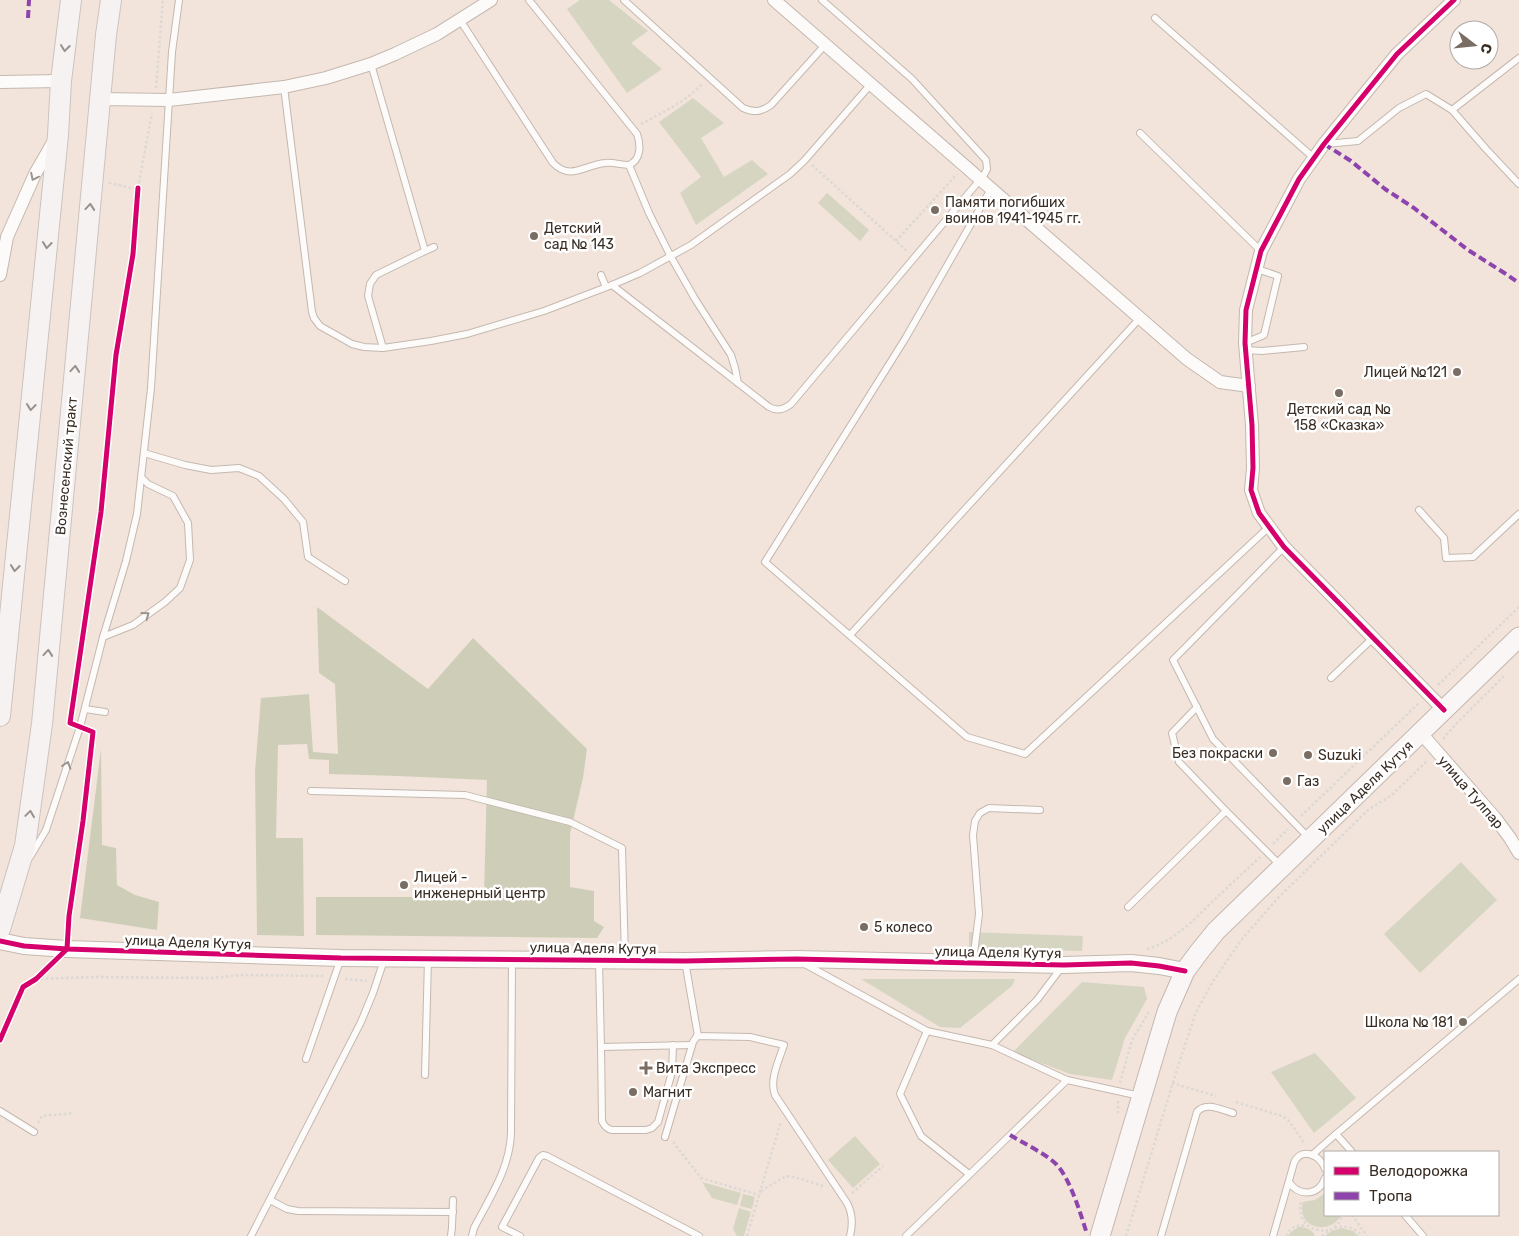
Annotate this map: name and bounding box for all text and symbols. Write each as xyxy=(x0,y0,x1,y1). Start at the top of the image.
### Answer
north arrow xyxy=(1449,20,1499,70)
text: С xyxy=(1476,41,1496,56)
one-way arrow xyxy=(60,45,71,53)
one-way arrow xyxy=(30,172,40,181)
place label: Памяти погибших воинов 1941-1945 гг. xyxy=(945,194,1081,227)
one-way arrow xyxy=(84,203,95,211)
marker: Памяти погибших воинов 1941-1945 гг. xyxy=(929,204,941,216)
place label: Детский сад № 143 xyxy=(544,220,614,253)
marker: Детский сад № 143 xyxy=(528,230,540,242)
one-way arrow xyxy=(42,241,53,249)
place label: Лицей №121 xyxy=(1364,364,1447,381)
one-way arrow xyxy=(69,365,80,373)
marker: Лицей №121 xyxy=(1451,366,1463,378)
marker: Детский сад № 158 «Сказка» xyxy=(1333,387,1345,399)
street label: Вознесенский тракт xyxy=(52,396,81,536)
place label: Детский сад № 158 «Сказка» xyxy=(1287,401,1391,434)
one-way arrow xyxy=(26,403,37,411)
one-way arrow xyxy=(10,565,21,573)
one-way arrow xyxy=(140,612,150,621)
one-way arrow xyxy=(42,649,53,657)
street label: улица Аделя Кутуя xyxy=(1314,737,1417,838)
place label: Без покраски xyxy=(1172,745,1263,762)
marker: Без покраски xyxy=(1267,747,1279,759)
place label: Suzuki xyxy=(1318,747,1361,764)
marker: Suzuki xyxy=(1302,749,1314,761)
street label: улица Тулпар xyxy=(1434,752,1507,832)
one-way arrow xyxy=(62,762,72,770)
place label: Газ xyxy=(1297,773,1319,790)
marker: Газ xyxy=(1281,775,1293,787)
one-way arrow xyxy=(24,810,34,819)
place label: Лицей - инженерный центр xyxy=(414,869,546,902)
marker: Лицей - инженерный центр xyxy=(398,879,410,891)
place label: 5 колесо xyxy=(874,919,933,936)
marker: 5 колесо xyxy=(858,921,870,933)
street label: улица Аделя Кутуя xyxy=(124,932,252,953)
street label: улица Аделя Кутуя xyxy=(529,939,657,958)
street label: улица Аделя Кутуя xyxy=(934,943,1062,962)
place label: Школа № 181 xyxy=(1365,1014,1453,1031)
marker: Школа № 181 xyxy=(1457,1016,1469,1028)
place label: Вита Экспресс xyxy=(656,1060,756,1077)
marker: Вита Экспресс xyxy=(640,1062,652,1074)
place label: Магнит xyxy=(643,1084,692,1101)
marker: Магнит xyxy=(627,1086,639,1098)
legend xyxy=(1324,1151,1499,1216)
text: Велодорожка xyxy=(1369,1162,1468,1180)
text: Тропа xyxy=(1369,1187,1412,1205)

